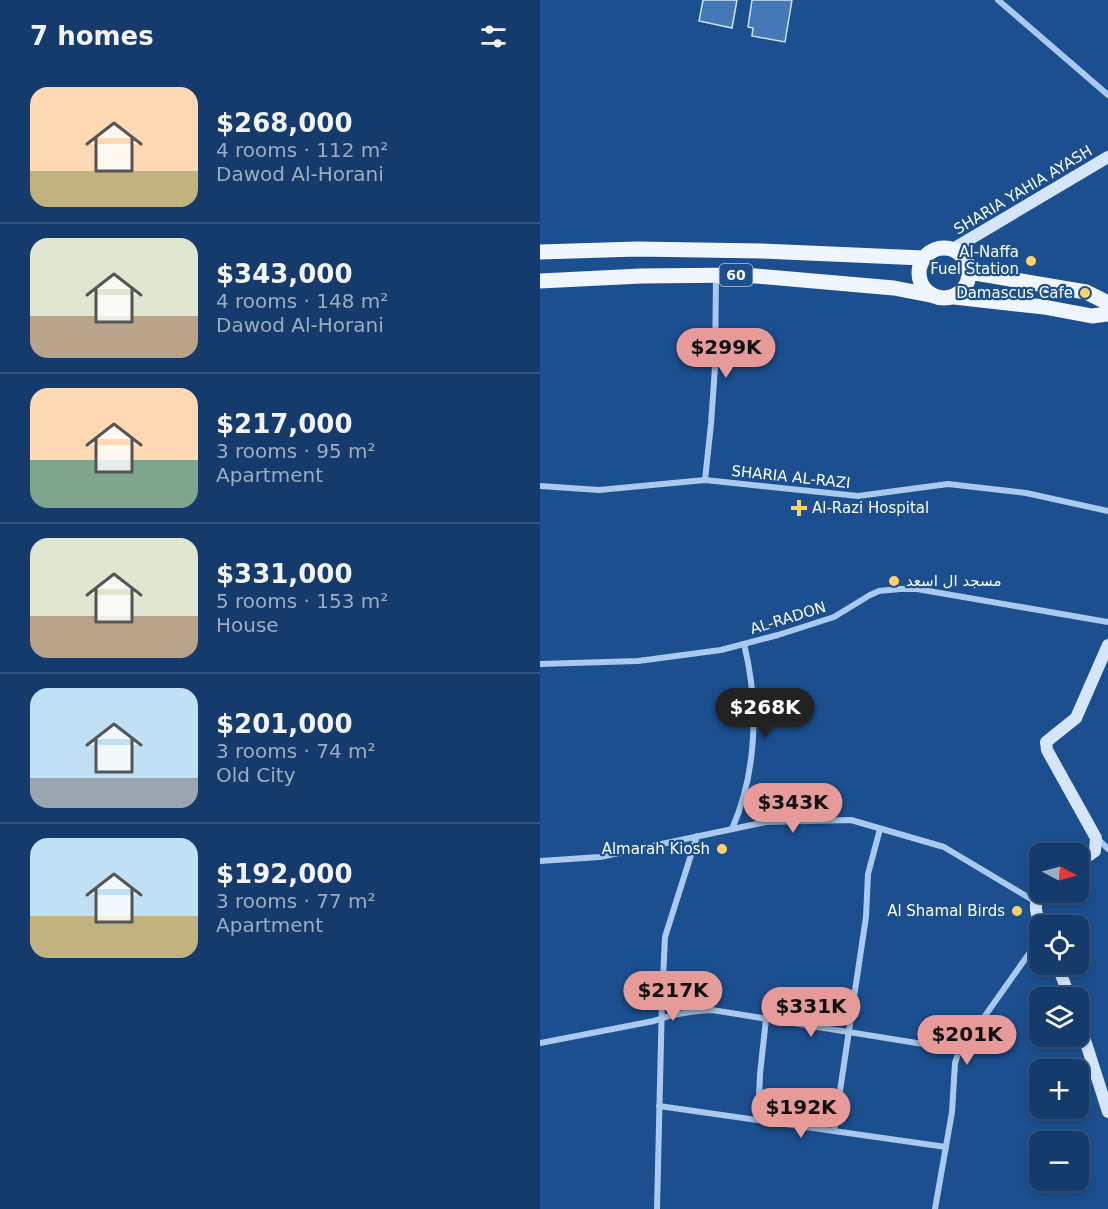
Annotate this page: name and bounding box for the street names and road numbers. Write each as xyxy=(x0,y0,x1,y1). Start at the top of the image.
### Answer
street label: SHARIA YAHIA AYASH xyxy=(951,142,1095,238)
road number: 60 xyxy=(720,264,752,286)
street label: SHARIA AL-RAZI xyxy=(731,462,851,492)
street label: AL-RADON xyxy=(748,598,828,638)

